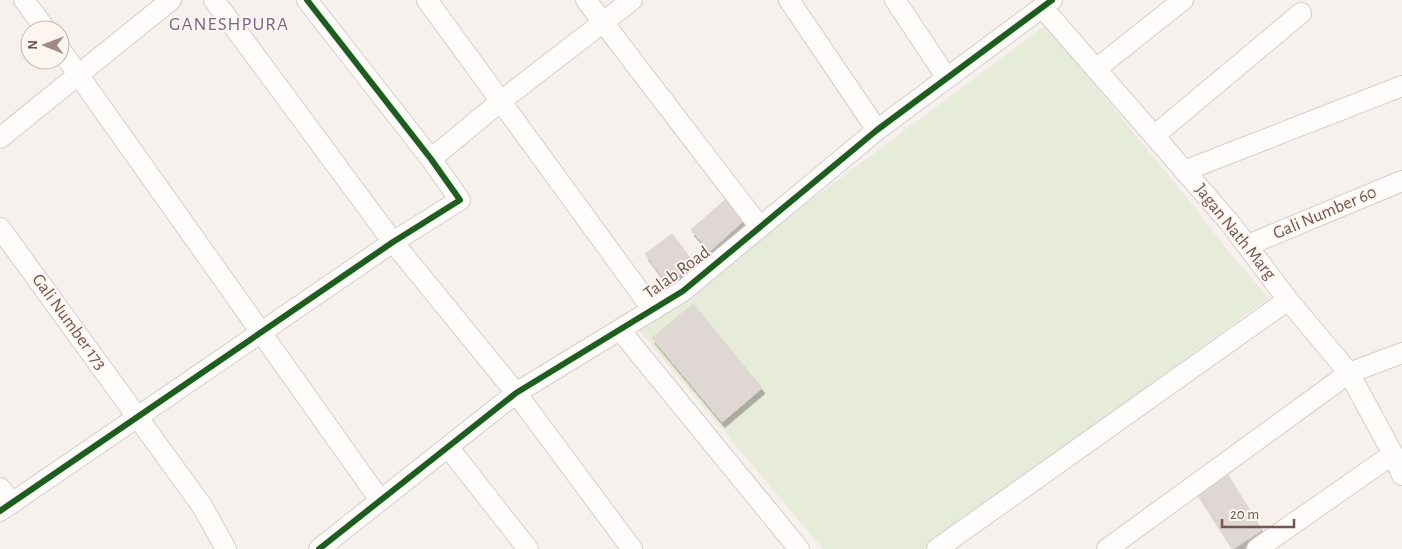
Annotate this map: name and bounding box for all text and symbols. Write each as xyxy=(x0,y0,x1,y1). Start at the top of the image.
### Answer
district label: GANESHPURA xyxy=(169,15,289,34)
north arrow xyxy=(20,20,70,70)
text: N xyxy=(26,40,40,50)
street label: Jagan Nath Marg xyxy=(1191,181,1279,284)
street label: Gali Number 60 xyxy=(1271,183,1379,243)
street label: Talab Road xyxy=(641,243,713,303)
street label: Gali Number 173 xyxy=(28,271,110,373)
scale bar xyxy=(1222,496,1294,528)
text: 20 m xyxy=(1230,507,1259,522)

